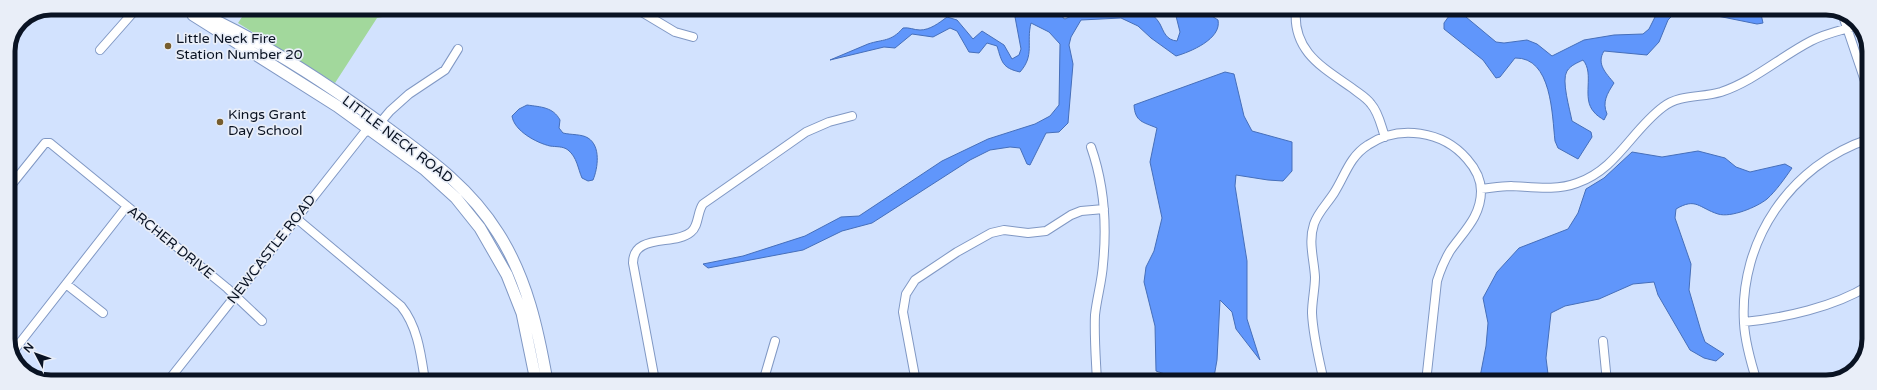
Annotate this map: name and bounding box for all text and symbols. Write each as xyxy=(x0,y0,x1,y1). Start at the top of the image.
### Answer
place label: Little Neck Fire Station Number 20 xyxy=(176,30,303,63)
marker: Little Neck Fire Station Number 20 xyxy=(163,41,173,51)
street label: LITTLE NECK ROAD xyxy=(339,92,457,187)
place label: Kings Grant Day School xyxy=(228,106,307,139)
marker: Kings Grant Day School xyxy=(215,117,225,127)
street label: NEWCASTLE ROAD xyxy=(223,191,319,307)
street label: ARCHER DRIVE xyxy=(124,202,217,283)
north arrow xyxy=(16,334,56,374)
text: N xyxy=(21,340,37,355)

